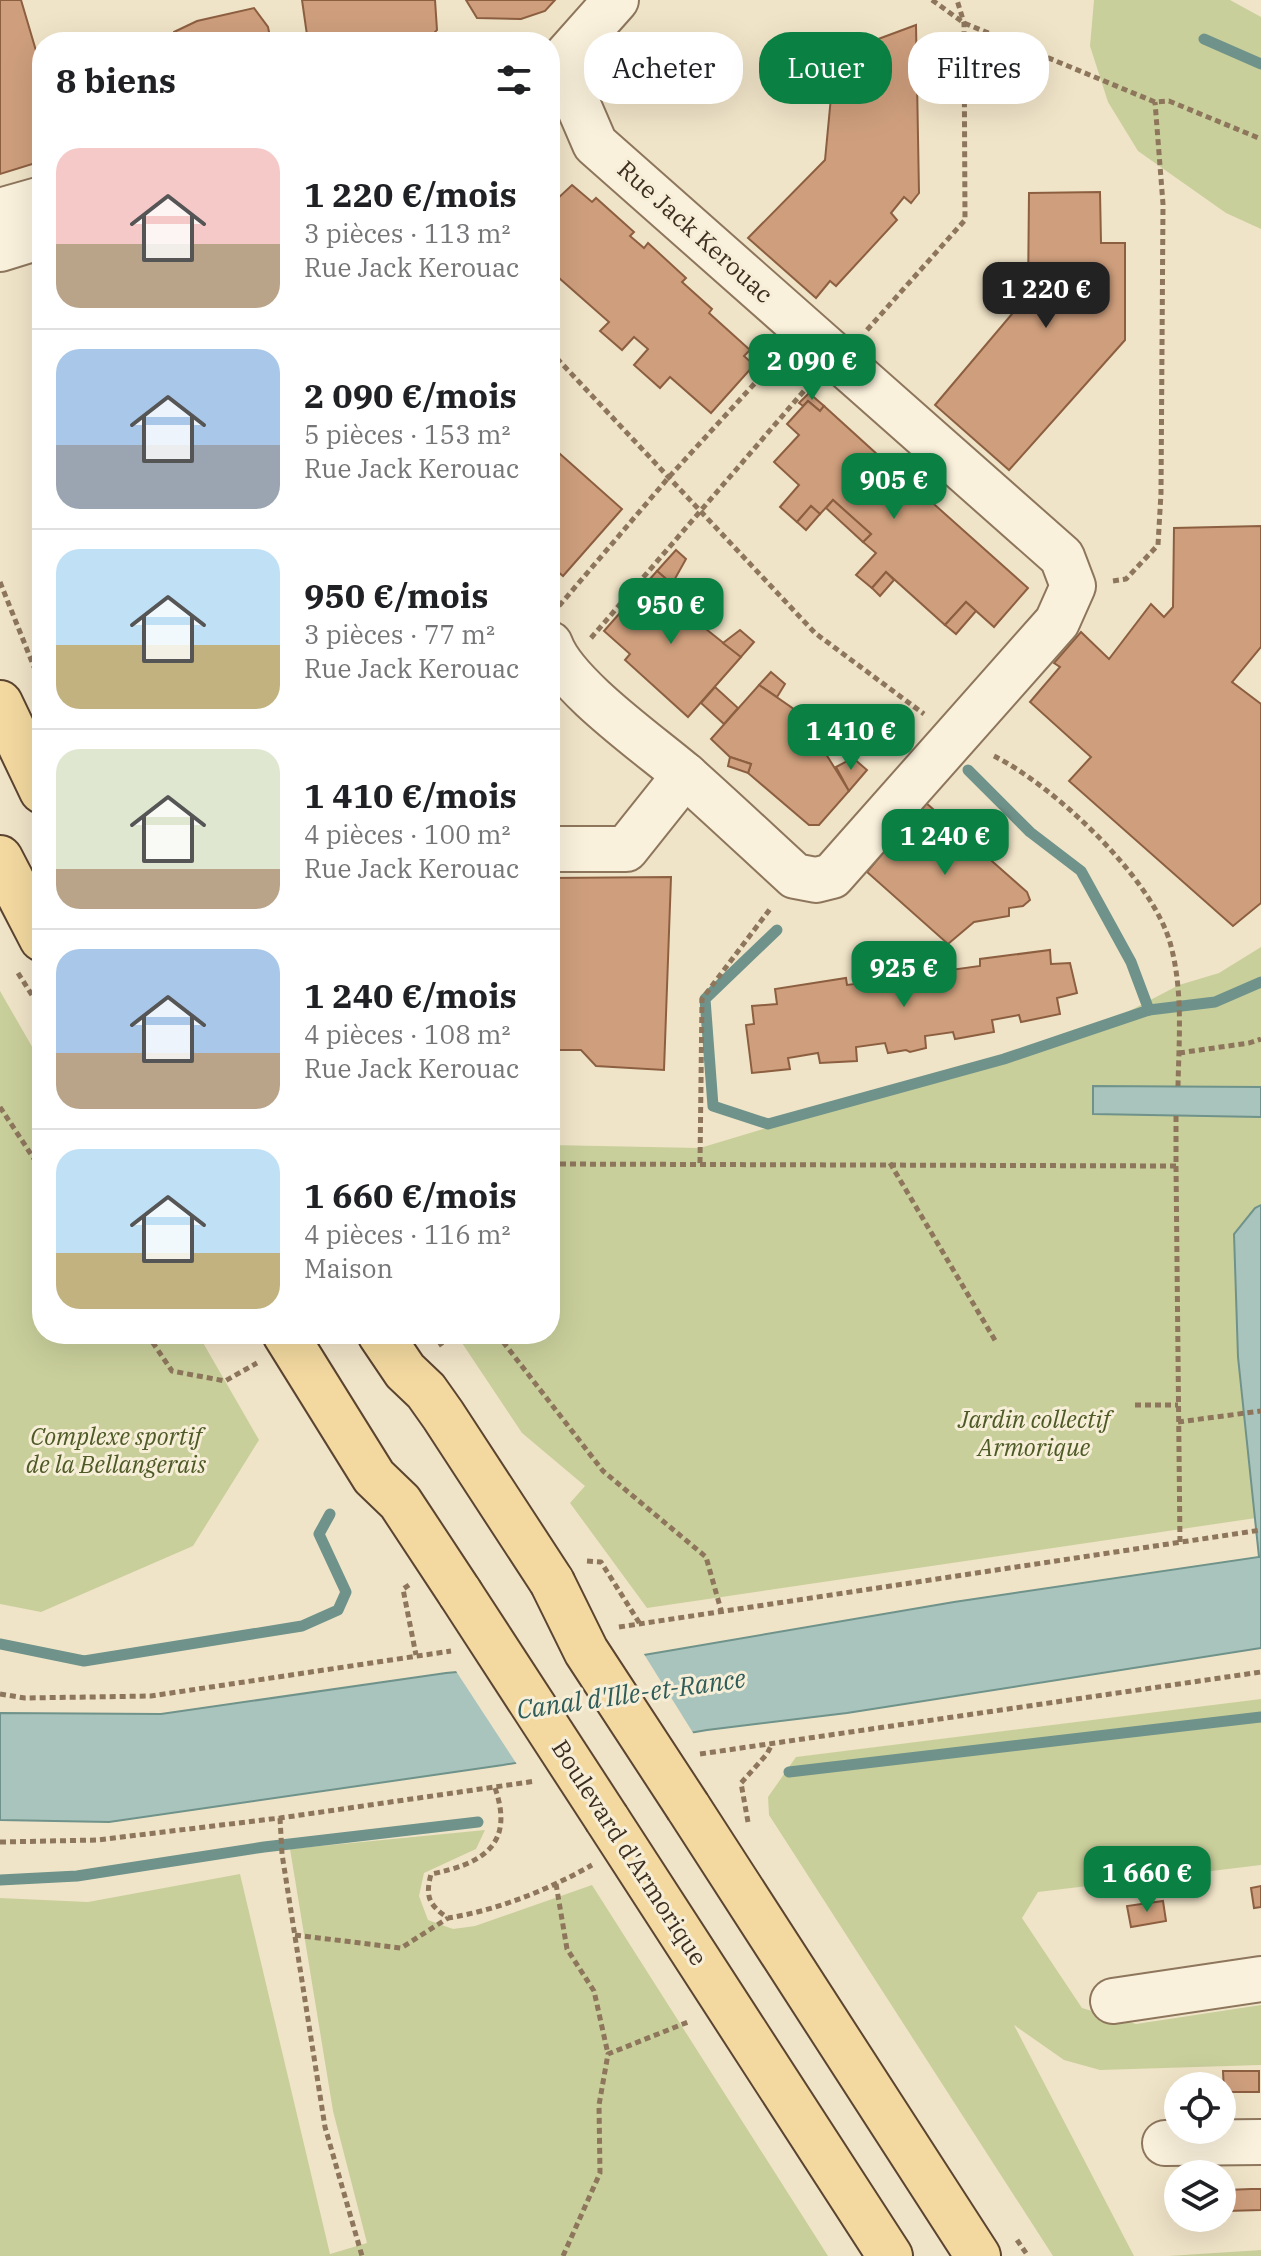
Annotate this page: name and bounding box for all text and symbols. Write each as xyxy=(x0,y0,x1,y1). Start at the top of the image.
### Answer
chip: Acheter xyxy=(584,32,743,104)
chip: Louer xyxy=(759,32,892,104)
chip: Filtres xyxy=(908,32,1049,104)
text: 8 biens xyxy=(56,58,176,102)
icon: filters xyxy=(492,58,536,102)
street label: Rue Jack Kerouac xyxy=(611,153,780,310)
text: 1 220 €/mois xyxy=(304,172,517,216)
icon: home xyxy=(120,180,216,276)
text: 3 pièces · 113 m² xyxy=(304,216,511,250)
text: Rue Jack Kerouac xyxy=(304,250,520,284)
pin: 1 220 € xyxy=(972,262,1120,330)
text: 1 220 € xyxy=(1001,271,1091,305)
pin: 2 090 € xyxy=(738,334,886,402)
text: 2 090 € xyxy=(767,343,857,377)
text: 2 090 €/mois xyxy=(304,373,517,417)
icon: home xyxy=(120,381,216,477)
text: 5 pièces · 153 m² xyxy=(304,417,511,451)
text: Rue Jack Kerouac xyxy=(304,451,520,485)
pin: 905 € xyxy=(838,453,950,521)
text: 905 € xyxy=(860,462,928,496)
text: 950 €/mois xyxy=(304,573,489,617)
pin: 950 € xyxy=(615,578,727,646)
icon: home xyxy=(120,581,216,677)
text: 950 € xyxy=(637,587,705,621)
text: 3 pièces · 77 m² xyxy=(304,617,495,651)
text: Rue Jack Kerouac xyxy=(304,651,520,685)
pin: 1 410 € xyxy=(777,704,925,772)
text: 1 410 € xyxy=(806,713,896,747)
text: 1 410 €/mois xyxy=(304,773,517,817)
icon: home xyxy=(120,781,216,877)
pin: 1 240 € xyxy=(871,809,1019,877)
text: 4 pièces · 100 m² xyxy=(304,817,511,851)
text: 1 240 € xyxy=(900,818,990,852)
text: Rue Jack Kerouac xyxy=(304,851,520,885)
pin: 925 € xyxy=(848,941,960,1009)
text: 925 € xyxy=(870,950,938,984)
text: 1 240 €/mois xyxy=(304,973,517,1017)
icon: home xyxy=(120,981,216,1077)
text: 4 pièces · 108 m² xyxy=(304,1017,511,1051)
text: Rue Jack Kerouac xyxy=(304,1051,520,1085)
text: 1 660 €/mois xyxy=(304,1173,517,1217)
icon: home xyxy=(120,1181,216,1277)
text: 4 pièces · 116 m² xyxy=(304,1217,511,1251)
text: Maison xyxy=(304,1251,393,1285)
park label: Jardin collectif Armorique xyxy=(957,1403,1115,1463)
park label: Complexe sportif de la Bellangerais xyxy=(26,1420,207,1480)
water label: Canal d'Ille-et-Rance xyxy=(514,1660,748,1726)
street label: Boulevard d'Armorique xyxy=(545,1733,715,1971)
pin: 1 660 € xyxy=(1073,1846,1221,1914)
text: 1 660 € xyxy=(1102,1855,1192,1889)
map controls xyxy=(1164,2072,1236,2232)
button: locate xyxy=(1164,2072,1236,2144)
button: layers xyxy=(1164,2160,1236,2232)

